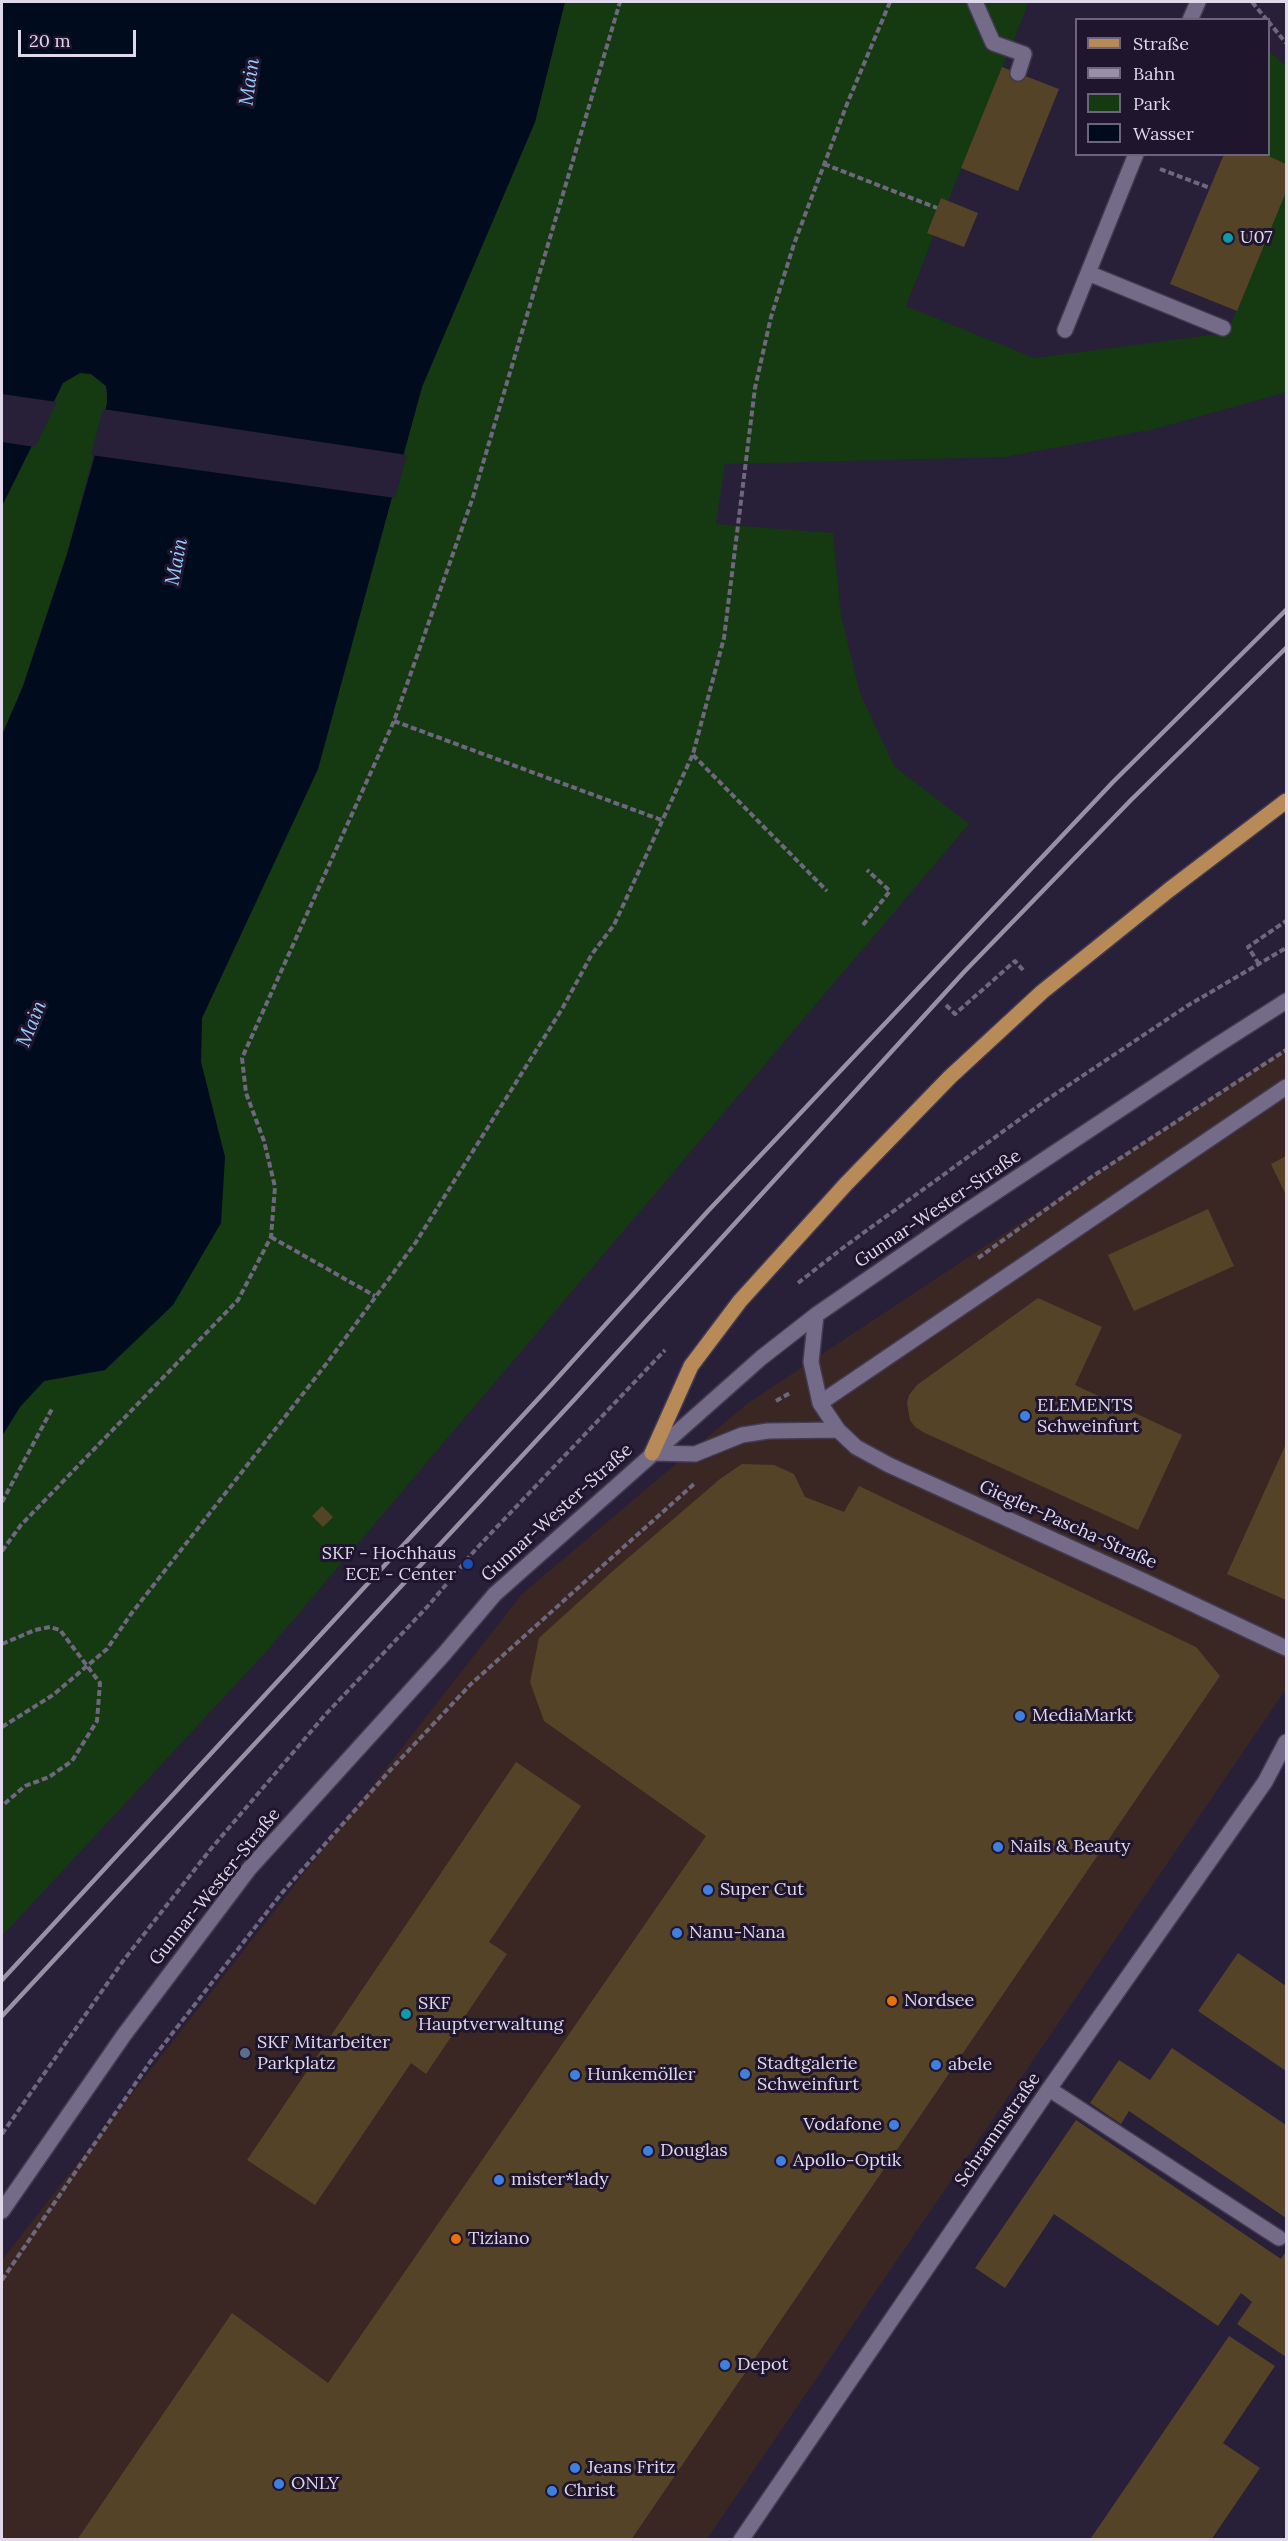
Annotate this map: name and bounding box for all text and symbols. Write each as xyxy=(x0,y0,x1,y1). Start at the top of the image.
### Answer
scale bar xyxy=(21,18,140,56)
legend xyxy=(1075,18,1270,156)
text: 20 m xyxy=(29,29,71,52)
text: Straße xyxy=(1133,32,1189,55)
water label: Main xyxy=(235,57,265,107)
text: Bahn xyxy=(1133,62,1175,85)
text: Park xyxy=(1133,92,1170,115)
text: Wasser xyxy=(1133,122,1194,145)
place label: U07 xyxy=(1240,227,1273,249)
marker: U07 xyxy=(1221,231,1235,245)
water label: Main xyxy=(161,536,193,588)
water label: Main xyxy=(12,997,52,1051)
street label: Gunnar-Wester-Straße xyxy=(851,1145,1025,1273)
place label: ELEMENTS Schweinfurt xyxy=(1037,1395,1139,1438)
marker: ELEMENTS Schweinfurt xyxy=(1018,1409,1032,1423)
street label: Gunnar-Wester-Straße xyxy=(477,1439,637,1587)
street label: Giegler-Pascha-Straße xyxy=(976,1476,1160,1574)
place label: SKF - Hochhaus ECE - Center xyxy=(322,1543,456,1586)
marker: SKF - Hochhaus ECE - Center xyxy=(461,1557,475,1571)
place label: MediaMarkt xyxy=(1032,1705,1133,1727)
marker: MediaMarkt xyxy=(1013,1709,1027,1723)
street label: Gunnar-Wester-Straße xyxy=(145,1804,285,1970)
place label: Nails & Beauty xyxy=(1010,1836,1131,1858)
marker: Nails & Beauty xyxy=(991,1840,1005,1854)
place label: Super Cut xyxy=(720,1879,804,1901)
marker: Super Cut xyxy=(701,1883,715,1897)
place label: Nanu-Nana xyxy=(689,1922,785,1944)
marker: Nanu-Nana xyxy=(670,1926,684,1940)
place label: Nordsee xyxy=(904,1990,974,2012)
place label: SKF Hauptverwaltung xyxy=(418,1993,564,2036)
marker: Nordsee xyxy=(885,1994,899,2008)
marker: SKF Hauptverwaltung xyxy=(399,2007,413,2021)
place label: SKF Mitarbeiter Parkplatz xyxy=(257,2032,390,2074)
marker: SKF Mitarbeiter Parkplatz xyxy=(238,2046,252,2060)
place label: Stadtgalerie Schweinfurt xyxy=(757,2053,859,2096)
place label: abele xyxy=(948,2054,992,2076)
marker: abele xyxy=(929,2058,943,2072)
place label: Hunkemöller xyxy=(587,2064,696,2086)
marker: Stadtgalerie Schweinfurt xyxy=(738,2067,752,2081)
marker: Hunkemöller xyxy=(568,2068,582,2082)
street label: Schrammstraße xyxy=(951,2069,1045,2191)
place label: Vodafone xyxy=(803,2114,882,2136)
marker: Vodafone xyxy=(887,2118,901,2132)
place label: Douglas xyxy=(660,2140,728,2162)
marker: Douglas xyxy=(641,2144,655,2158)
place label: Apollo-Optik xyxy=(793,2150,901,2172)
marker: Apollo-Optik xyxy=(774,2154,788,2168)
place label: mister*lady xyxy=(511,2169,609,2191)
marker: mister*lady xyxy=(492,2173,506,2187)
place label: Tiziano xyxy=(468,2228,530,2250)
marker: Tiziano xyxy=(449,2232,463,2246)
place label: Depot xyxy=(737,2354,788,2376)
marker: Depot xyxy=(718,2358,732,2372)
place label: Jeans Fritz xyxy=(587,2457,675,2479)
marker: Jeans Fritz xyxy=(568,2461,582,2475)
place label: ONLY xyxy=(291,2473,339,2495)
marker: ONLY xyxy=(272,2477,286,2491)
place label: Christ xyxy=(564,2480,616,2502)
marker: Christ xyxy=(545,2484,559,2498)

